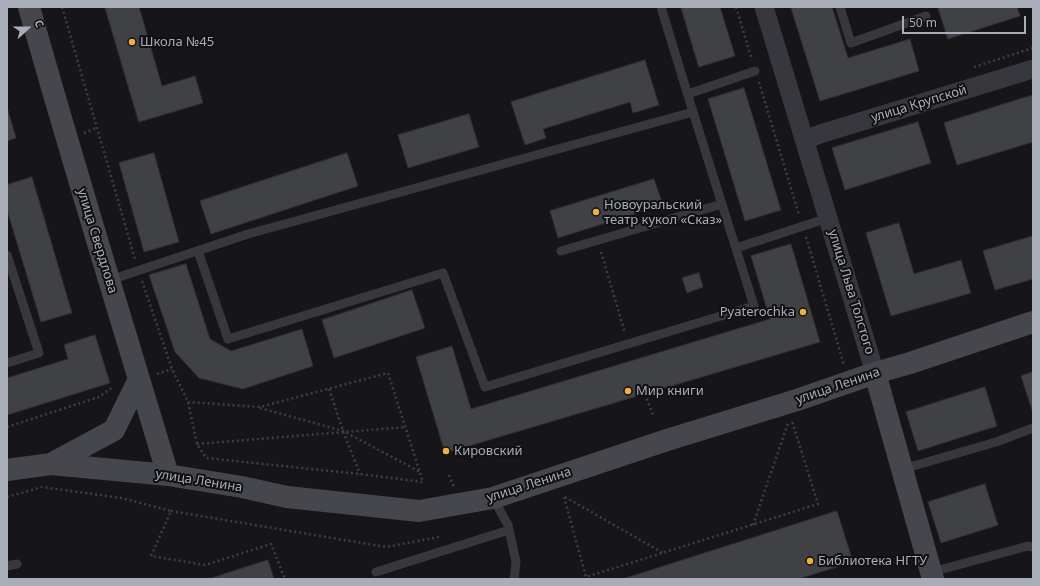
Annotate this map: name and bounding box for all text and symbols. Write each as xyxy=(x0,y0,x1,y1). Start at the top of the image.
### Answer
north arrow xyxy=(8,8,48,48)
scale bar xyxy=(904,8,1028,34)
text: 50 m xyxy=(909,14,937,31)
text: С xyxy=(31,18,48,30)
place label: Школа №45 xyxy=(140,34,214,50)
marker: Школа №45 xyxy=(127,37,137,47)
street label: улица Крупской xyxy=(869,82,969,126)
street label: улица Свердлова xyxy=(74,187,120,295)
place label: Новоуральский театр кукол «Сказ» xyxy=(604,197,722,228)
marker: Новоуральский театр кукол «Сказ» xyxy=(591,207,601,217)
street label: улица Льва Толстого xyxy=(825,228,877,356)
place label: Pyaterochka xyxy=(720,304,795,320)
marker: Pyaterochka xyxy=(798,307,808,317)
street label: улица Ленина xyxy=(794,364,882,408)
place label: Мир книги xyxy=(636,383,704,399)
marker: Мир книги xyxy=(623,386,633,396)
place label: Кировский xyxy=(454,443,523,459)
marker: Кировский xyxy=(441,446,451,456)
street label: улица Ленина xyxy=(485,464,573,506)
street label: улица Ленина xyxy=(154,466,244,496)
place label: Библиотека НГТУ xyxy=(818,553,927,569)
marker: Библиотека НГТУ xyxy=(805,556,815,566)

